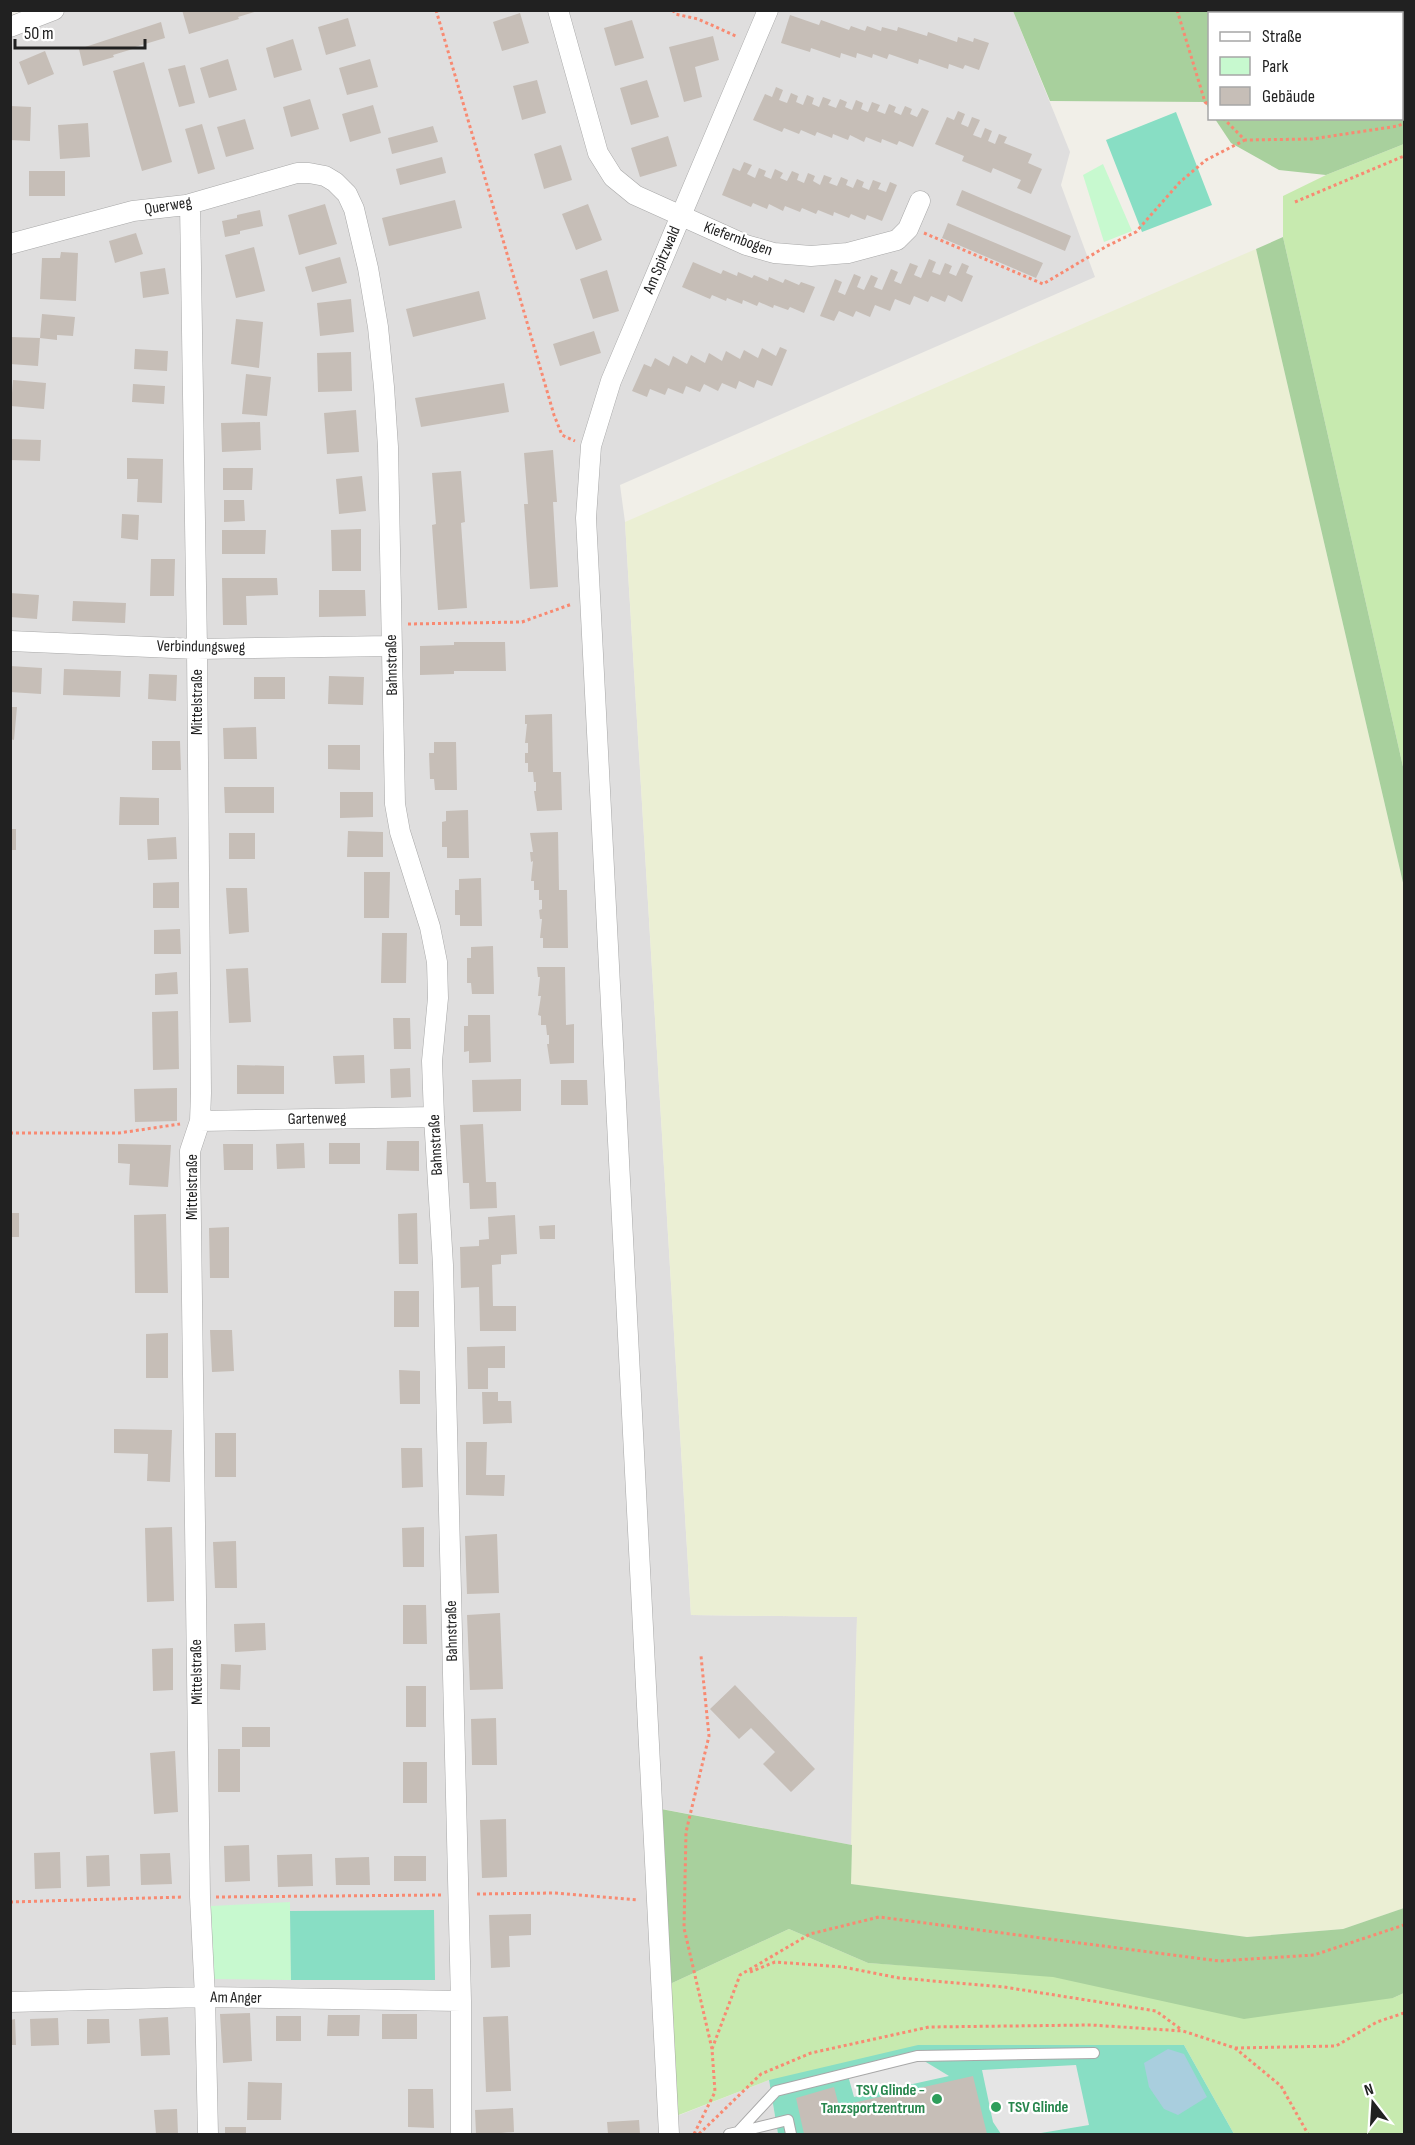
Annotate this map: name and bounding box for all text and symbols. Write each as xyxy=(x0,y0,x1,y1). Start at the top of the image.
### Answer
scale bar xyxy=(15,12,146,50)
legend xyxy=(1208,12,1403,120)
text: 50 m xyxy=(24,23,54,44)
text: Straße xyxy=(1262,26,1302,47)
text: Park xyxy=(1262,56,1288,77)
text: Gebäude xyxy=(1262,86,1315,107)
street label: Querweg xyxy=(143,193,193,219)
street label: Kiefernbogen xyxy=(701,218,775,260)
street label: Am Spitzwald xyxy=(639,223,685,298)
street label: Bahnstraße xyxy=(382,634,402,696)
street label: Verbindungsweg xyxy=(157,637,245,657)
street label: Mittelstraße xyxy=(188,669,207,735)
street label: Gartenweg xyxy=(288,1109,346,1129)
street label: Bahnstraße xyxy=(425,1114,447,1176)
street label: Mittelstraße xyxy=(183,1154,202,1220)
street label: Bahnstraße xyxy=(442,1600,462,1662)
street label: Mittelstraße xyxy=(187,1639,207,1705)
street label: Am Anger xyxy=(209,1988,262,2008)
north arrow xyxy=(1343,2073,1403,2133)
text: N xyxy=(1362,2080,1376,2100)
place label: TSV Glinde - Tanzsportzentrum xyxy=(821,2081,925,2118)
marker: TSV Glinde - Tanzsportzentrum xyxy=(930,2092,944,2106)
place label: TSV Glinde xyxy=(1008,2098,1069,2117)
marker: TSV Glinde xyxy=(989,2100,1003,2114)

